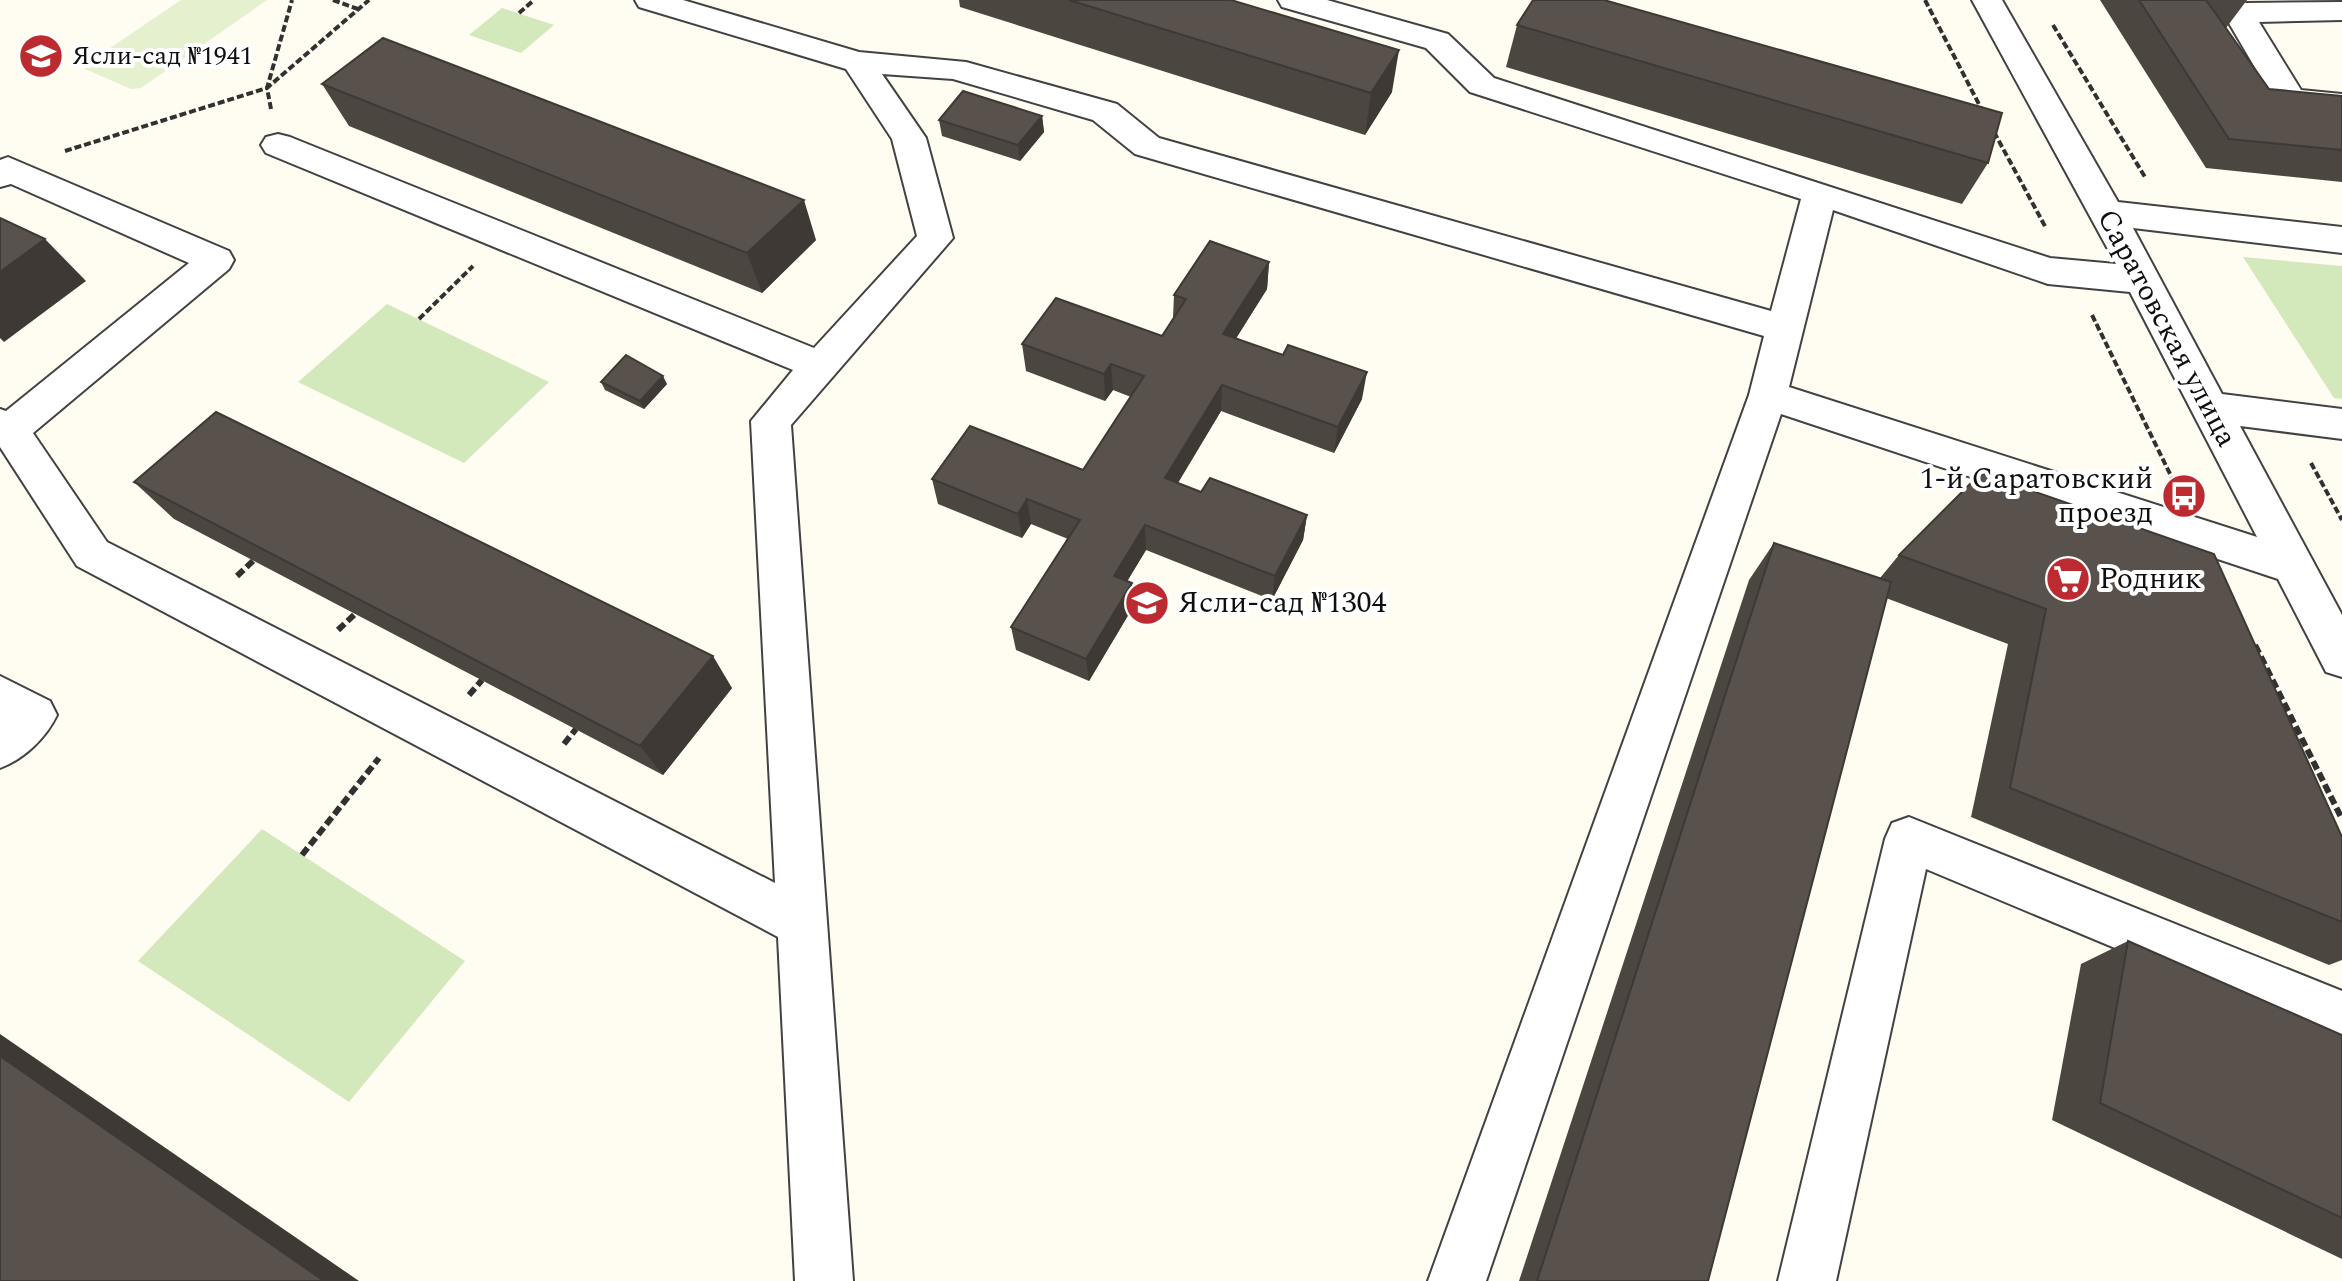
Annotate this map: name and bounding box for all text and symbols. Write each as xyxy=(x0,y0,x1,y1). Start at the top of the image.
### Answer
school or university icon: Ясли-сад №1941 xyxy=(17,32,65,80)
place label: Ясли-сад №1941 xyxy=(72,36,253,76)
street label: Саратовская улица xyxy=(2085,201,2249,456)
place label: 1-й Саратовский проезд xyxy=(1920,456,2153,536)
bus stop icon: 1-й Саратовский проезд xyxy=(2160,472,2208,520)
supermarket icon: Родник xyxy=(2044,555,2092,603)
place label: Родник xyxy=(2099,556,2202,602)
school or university icon: Ясли-сад №1304 xyxy=(1123,579,1171,627)
place label: Ясли-сад №1304 xyxy=(1178,580,1387,626)

